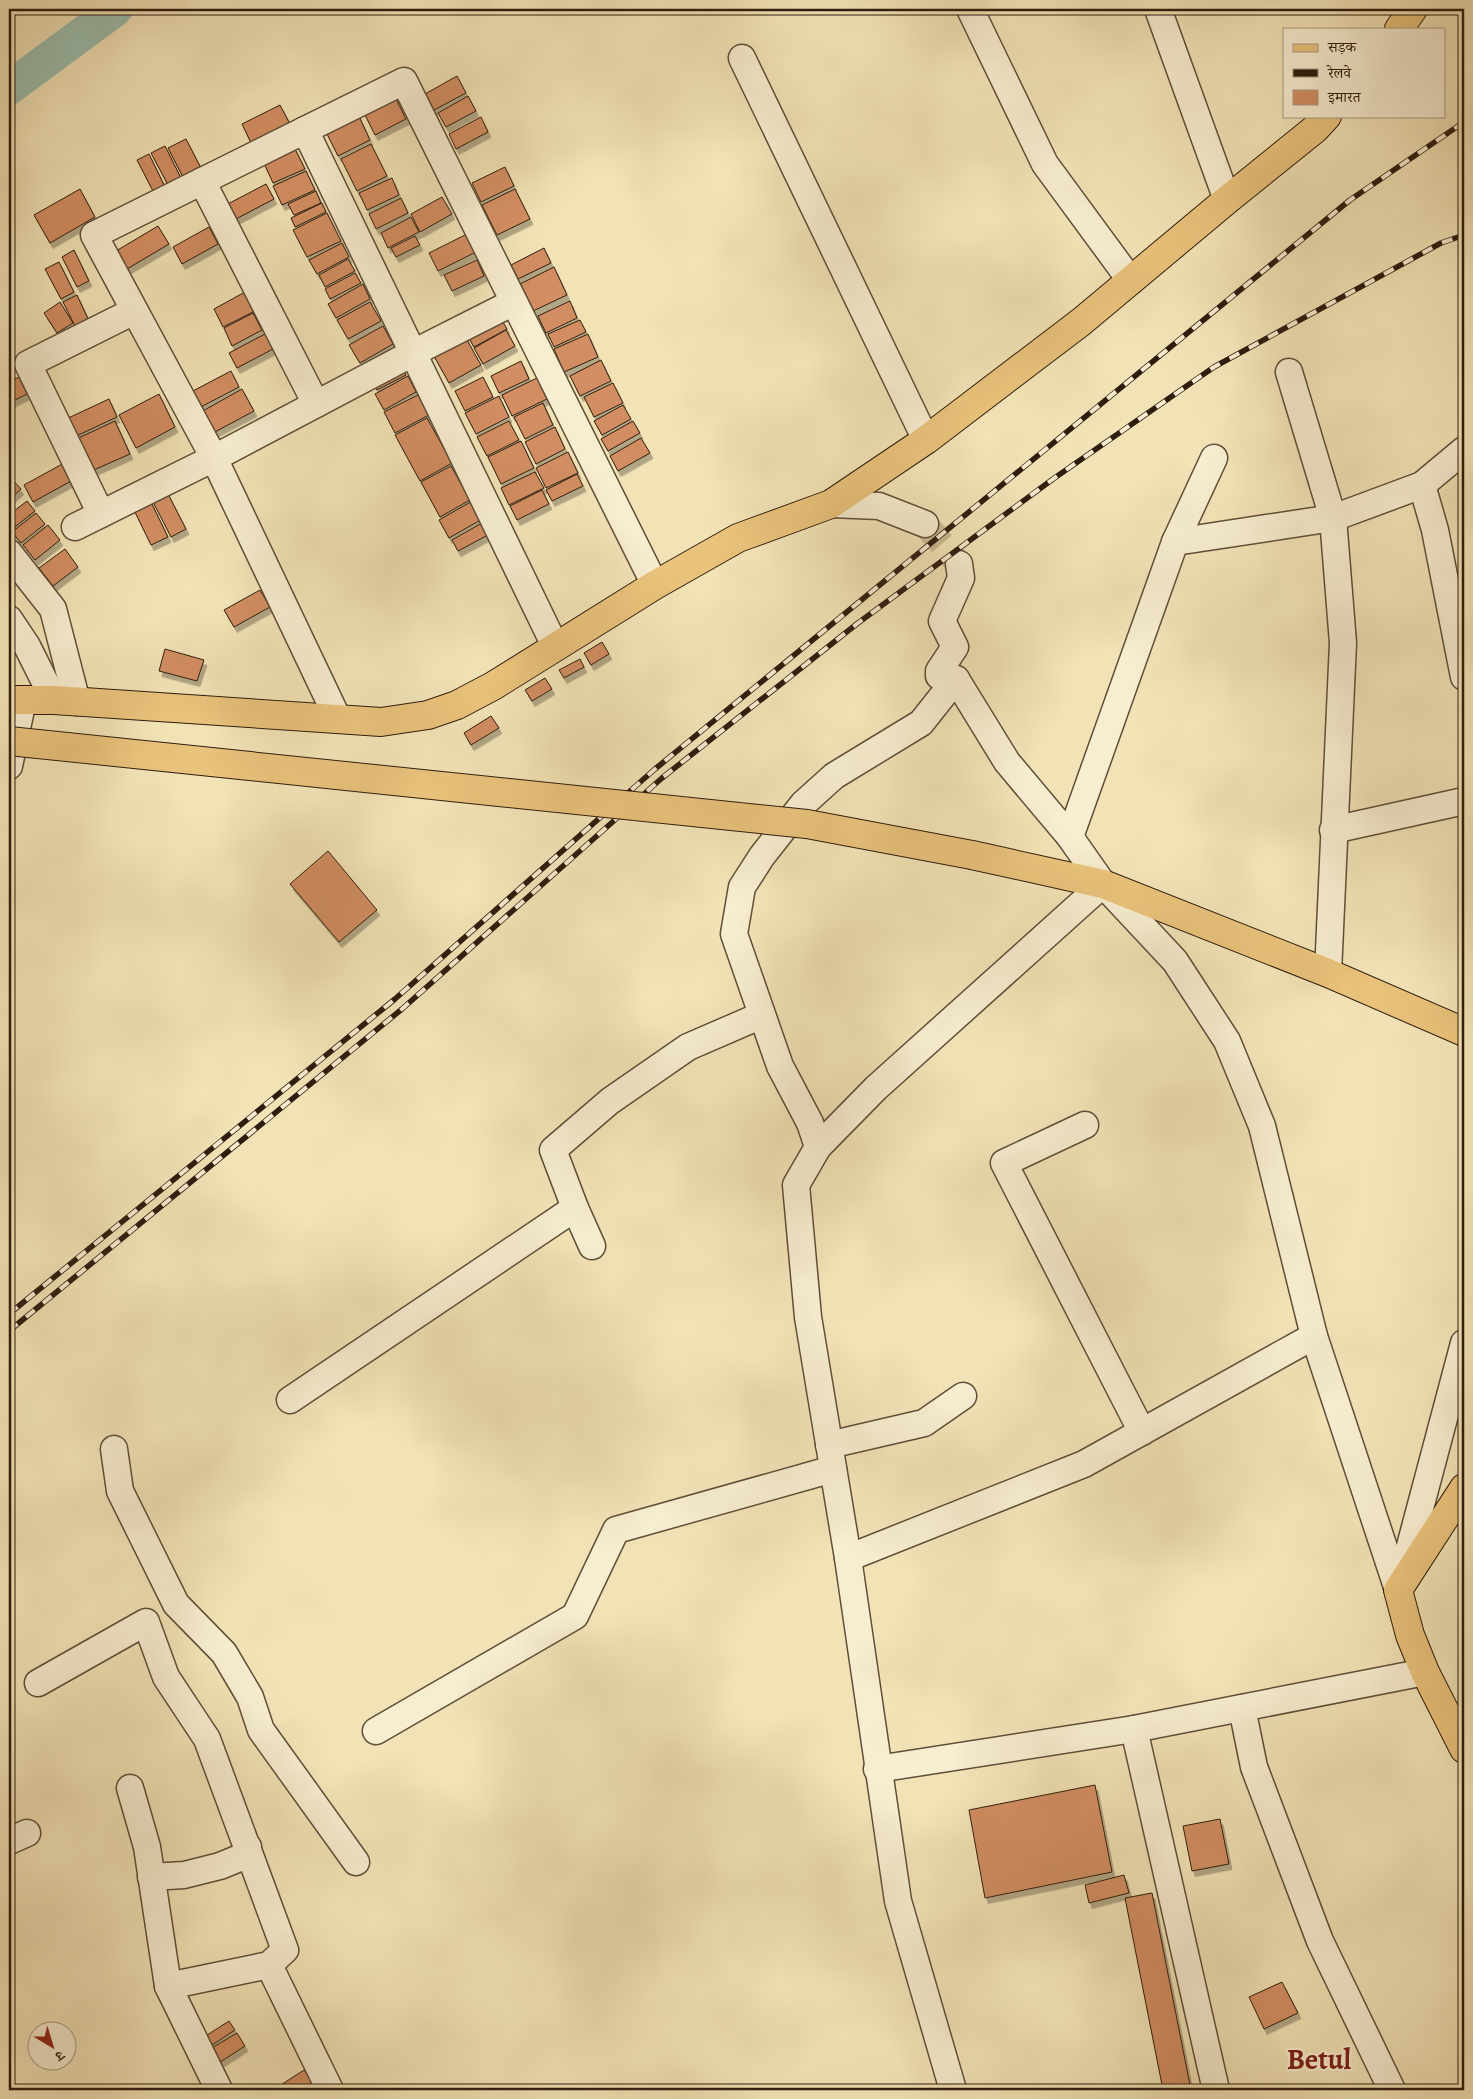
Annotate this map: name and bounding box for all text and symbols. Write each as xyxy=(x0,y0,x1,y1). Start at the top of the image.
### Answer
legend xyxy=(1283,28,1446,118)
text: सड़क xyxy=(1327,37,1357,57)
text: रेलवे xyxy=(1326,63,1352,83)
text: इमारत xyxy=(1327,87,1362,107)
north arrow xyxy=(28,2022,78,2072)
district label: Betul xyxy=(1287,2040,1352,2079)
text: उ xyxy=(50,2046,69,2066)

